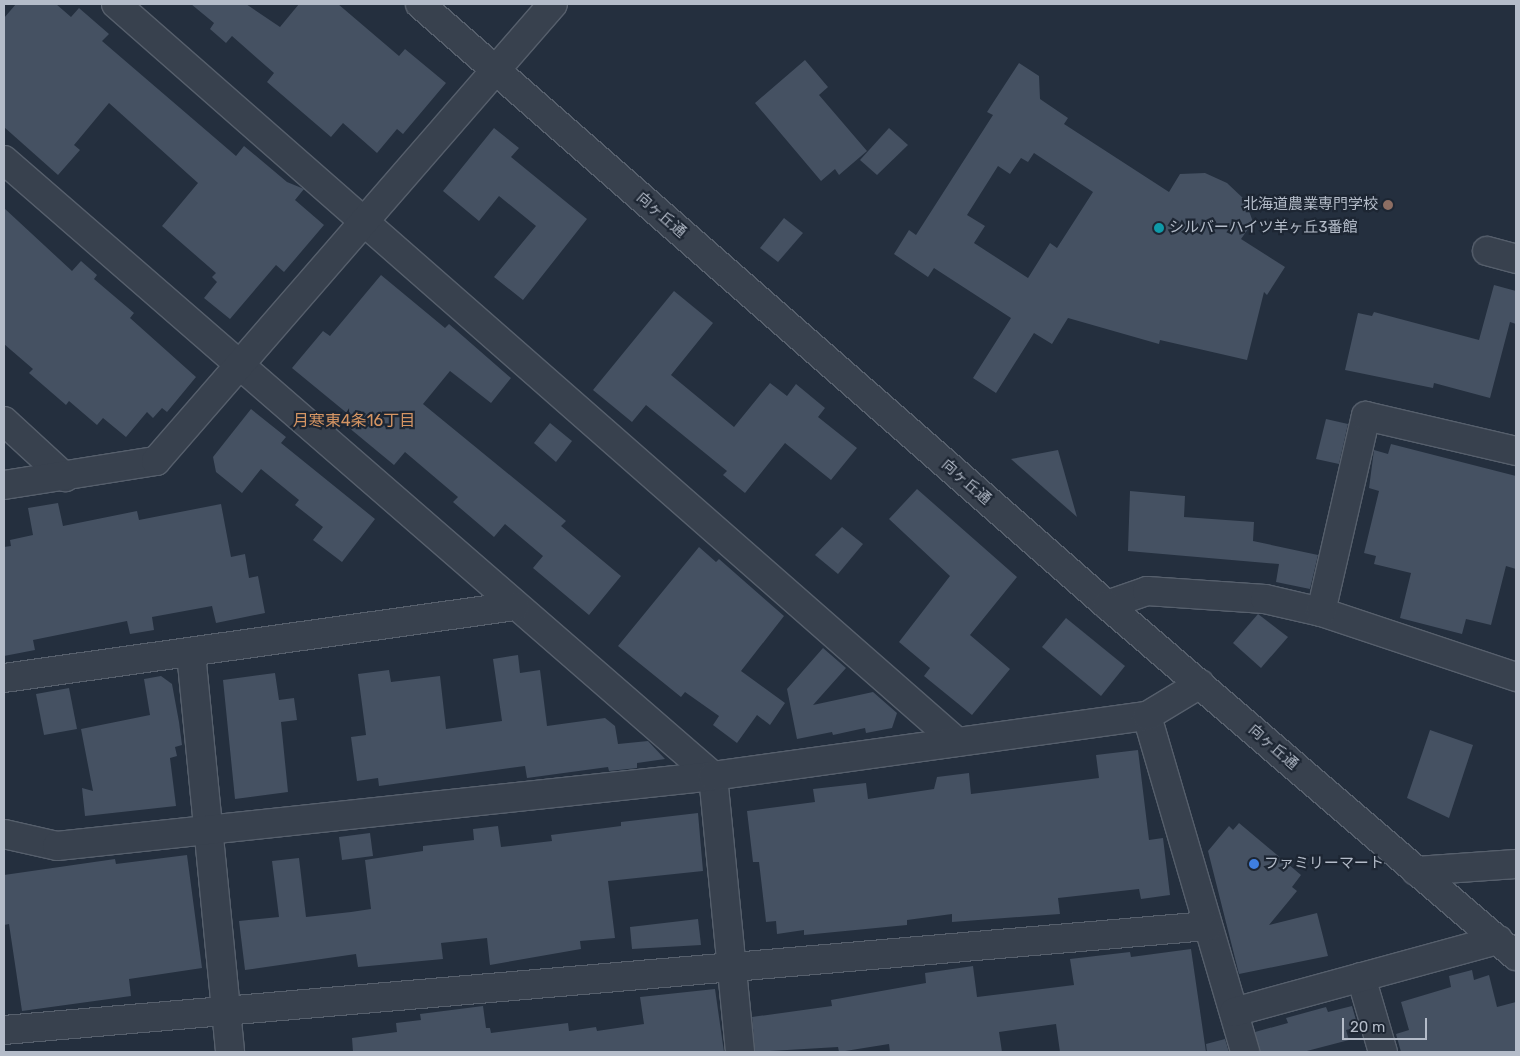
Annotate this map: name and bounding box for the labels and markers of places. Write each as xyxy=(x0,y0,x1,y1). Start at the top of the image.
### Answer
place label: 北海道農業専門学校 xyxy=(1243,196,1378,214)
marker: 北海道農業専門学校 xyxy=(1382,199,1394,211)
place label: シルバーハイツ羊ヶ丘3番館 xyxy=(1169,219,1358,237)
marker: シルバーハイツ羊ヶ丘3番館 xyxy=(1153,222,1165,234)
place label: ファミリーマート xyxy=(1264,855,1384,873)
marker: ファミリーマート xyxy=(1248,858,1260,870)

